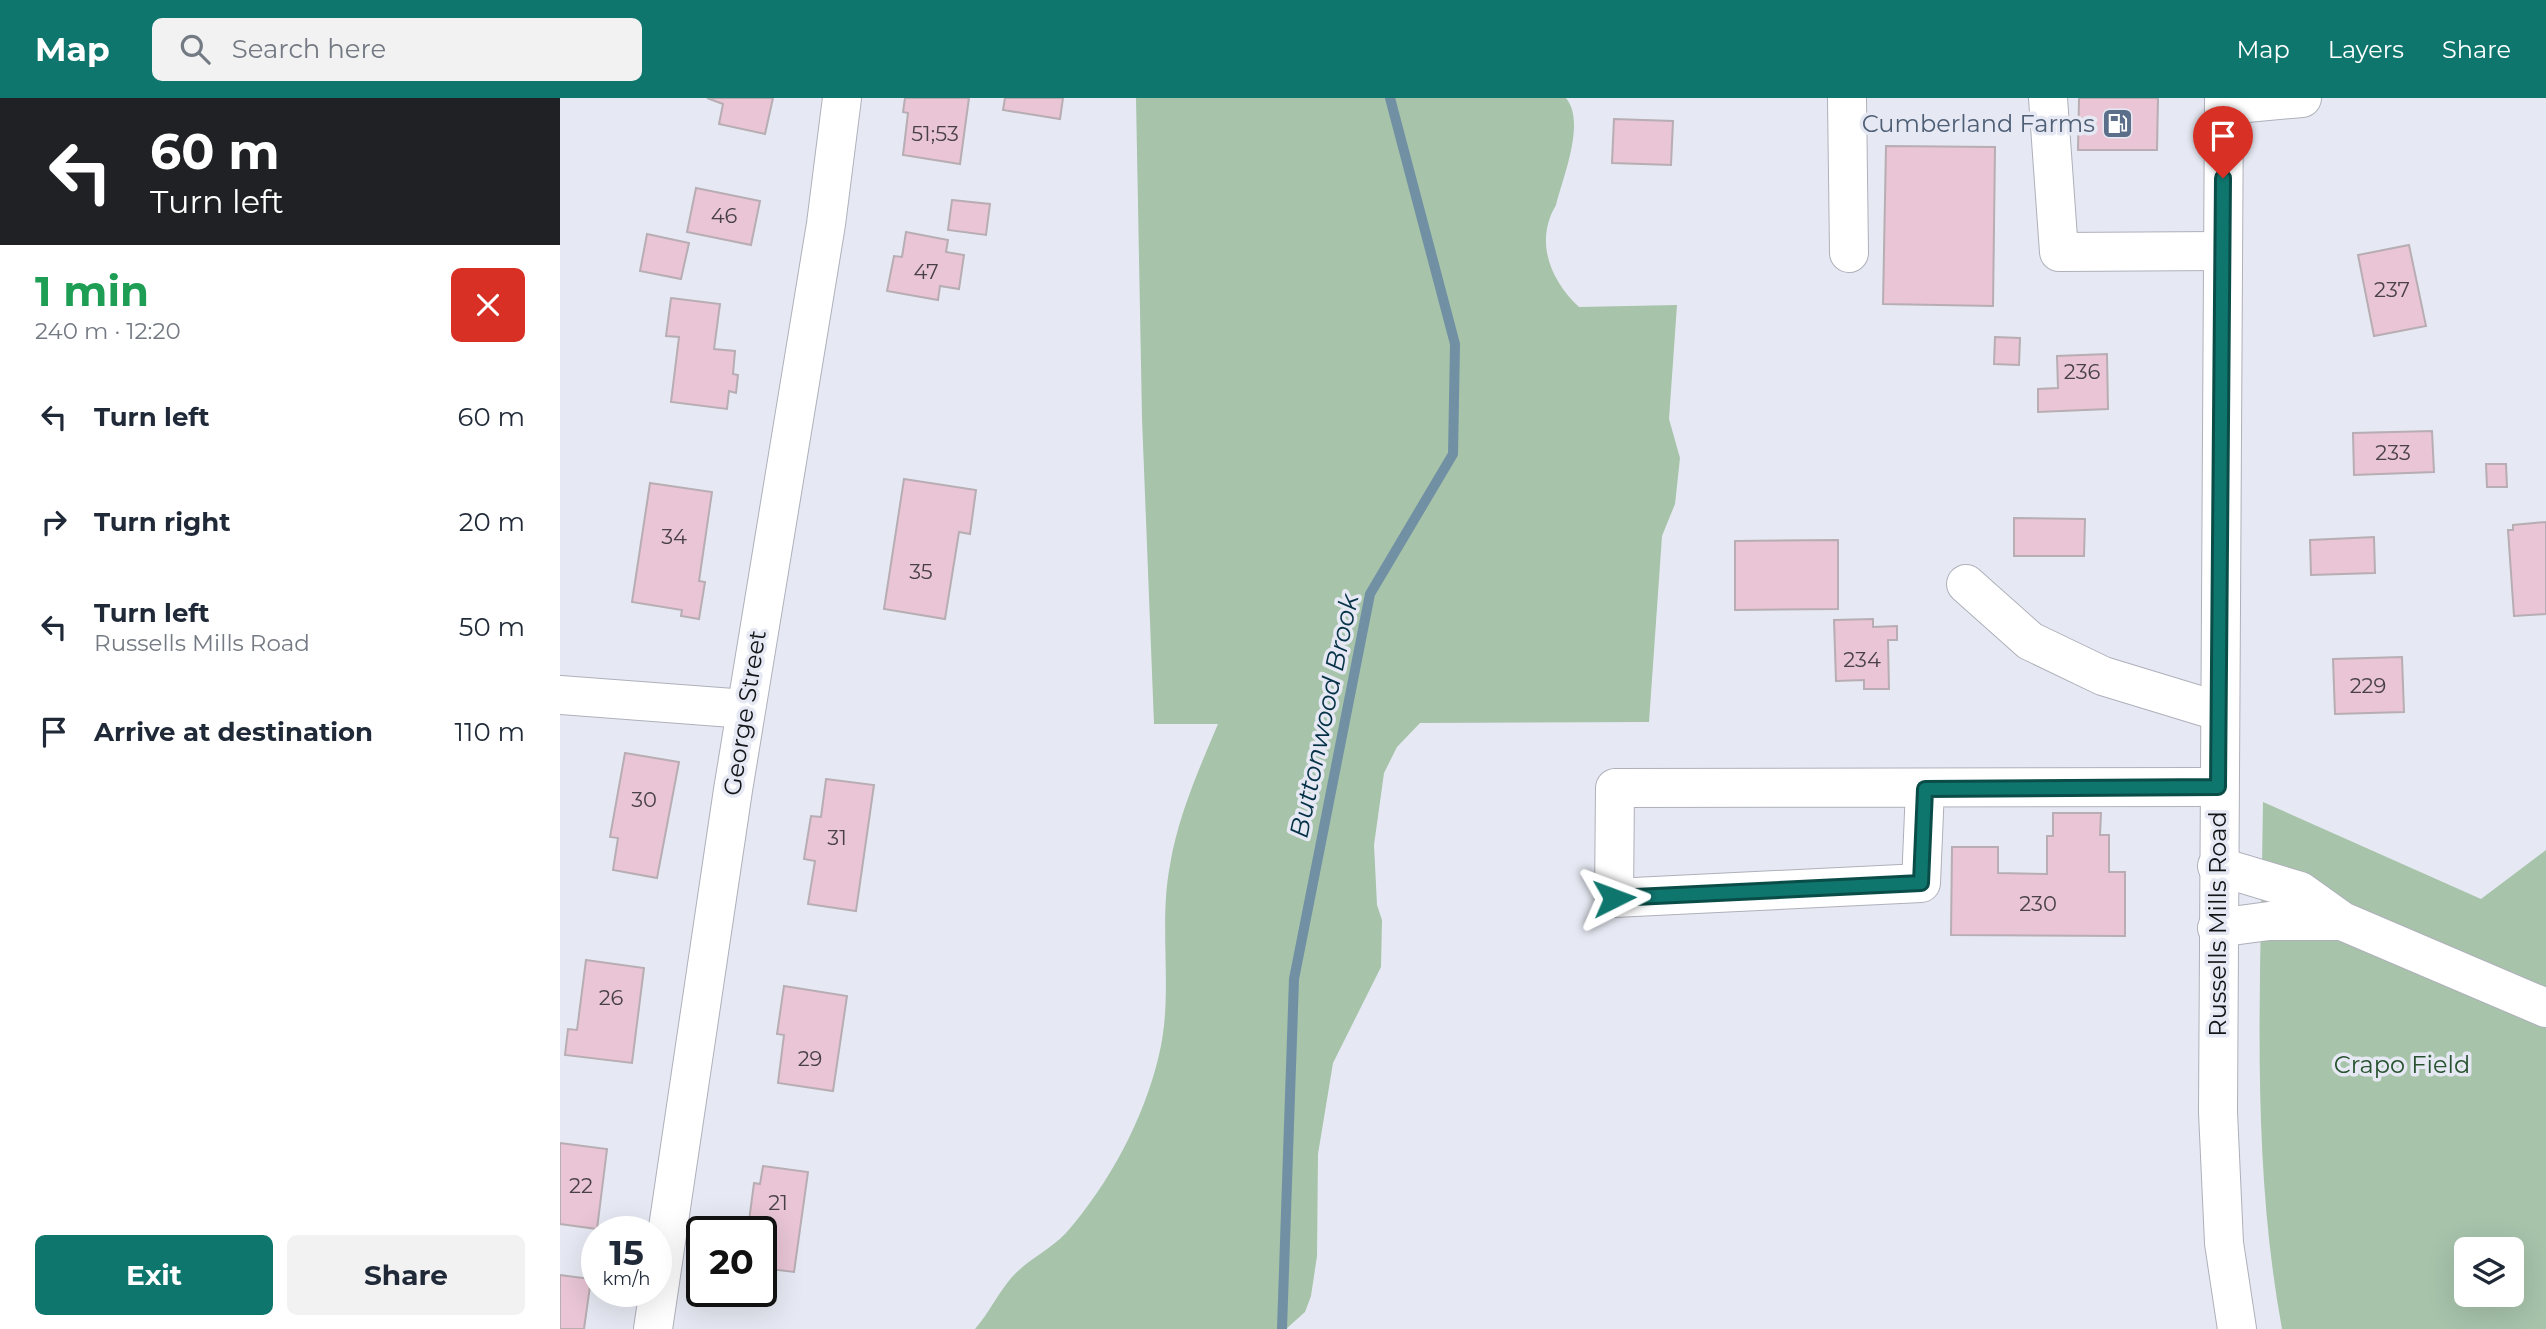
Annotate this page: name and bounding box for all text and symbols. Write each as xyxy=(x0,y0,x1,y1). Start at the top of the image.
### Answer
search box xyxy=(152,18,642,81)
text: Map xyxy=(35,29,110,69)
icon: search xyxy=(176,30,214,68)
text: Search here xyxy=(232,33,386,65)
text: Map xyxy=(2236,35,2290,64)
text: Layers xyxy=(2328,35,2404,64)
text: Share xyxy=(2442,35,2511,64)
pin xyxy=(2193,106,2253,178)
fuel station icon: Cumberland Farms xyxy=(2101,107,2135,141)
place label: Cumberland Farms xyxy=(1862,109,2095,138)
icon: arrive xyxy=(2204,117,2242,155)
house number: 51;53 xyxy=(911,121,959,146)
text: 60 m xyxy=(150,122,280,181)
icon: left xyxy=(35,126,126,217)
text: Turn left xyxy=(150,182,284,221)
house number: 46 xyxy=(711,203,738,228)
house number: 47 xyxy=(913,259,939,284)
text: 1 min xyxy=(35,265,149,317)
button: close xyxy=(451,268,525,342)
house number: 237 xyxy=(2374,277,2410,302)
text: 240 m · 12:20 xyxy=(35,317,181,345)
house number: 236 xyxy=(2064,359,2100,384)
icon: left xyxy=(35,398,73,436)
text: Turn left xyxy=(94,401,210,433)
text: 60 m xyxy=(458,401,525,433)
house number: 233 xyxy=(2375,440,2411,465)
icon: right xyxy=(35,503,73,541)
text: Turn right xyxy=(94,506,230,538)
text: 20 m xyxy=(459,506,525,538)
house number: 34 xyxy=(661,524,687,549)
house number: 35 xyxy=(909,559,933,584)
water label: Buttonwood Brook xyxy=(1283,590,1366,841)
text: Turn left xyxy=(94,597,210,629)
icon: left xyxy=(35,608,73,646)
text: 50 m xyxy=(459,611,525,643)
street label: George Street xyxy=(717,628,772,798)
text: Russells Mills Road xyxy=(94,629,310,657)
house number: 234 xyxy=(1843,647,1881,672)
house number: 229 xyxy=(2350,673,2386,698)
icon: arrive xyxy=(35,713,73,751)
text: Arrive at destination xyxy=(94,716,373,748)
text: 110 m xyxy=(455,716,525,748)
house number: 30 xyxy=(631,787,657,812)
street label: Russells Mills Road xyxy=(2203,811,2232,1037)
house number: 31 xyxy=(827,825,847,850)
position arrow xyxy=(1577,861,1651,935)
house number: 230 xyxy=(2019,891,2057,916)
house number: 26 xyxy=(599,985,624,1010)
house number: 29 xyxy=(798,1046,822,1071)
park label: Crapo Field xyxy=(2334,1050,2470,1079)
house number: 22 xyxy=(569,1173,593,1198)
house number: 21 xyxy=(768,1190,788,1215)
speed limit sign: 20 xyxy=(686,1216,777,1307)
text: 15 xyxy=(609,1231,644,1274)
button: Exit xyxy=(35,1235,273,1315)
button: Share xyxy=(287,1235,525,1315)
map controls xyxy=(2454,1237,2524,1307)
button: layers xyxy=(2454,1237,2524,1307)
text: km/h xyxy=(602,1268,651,1290)

